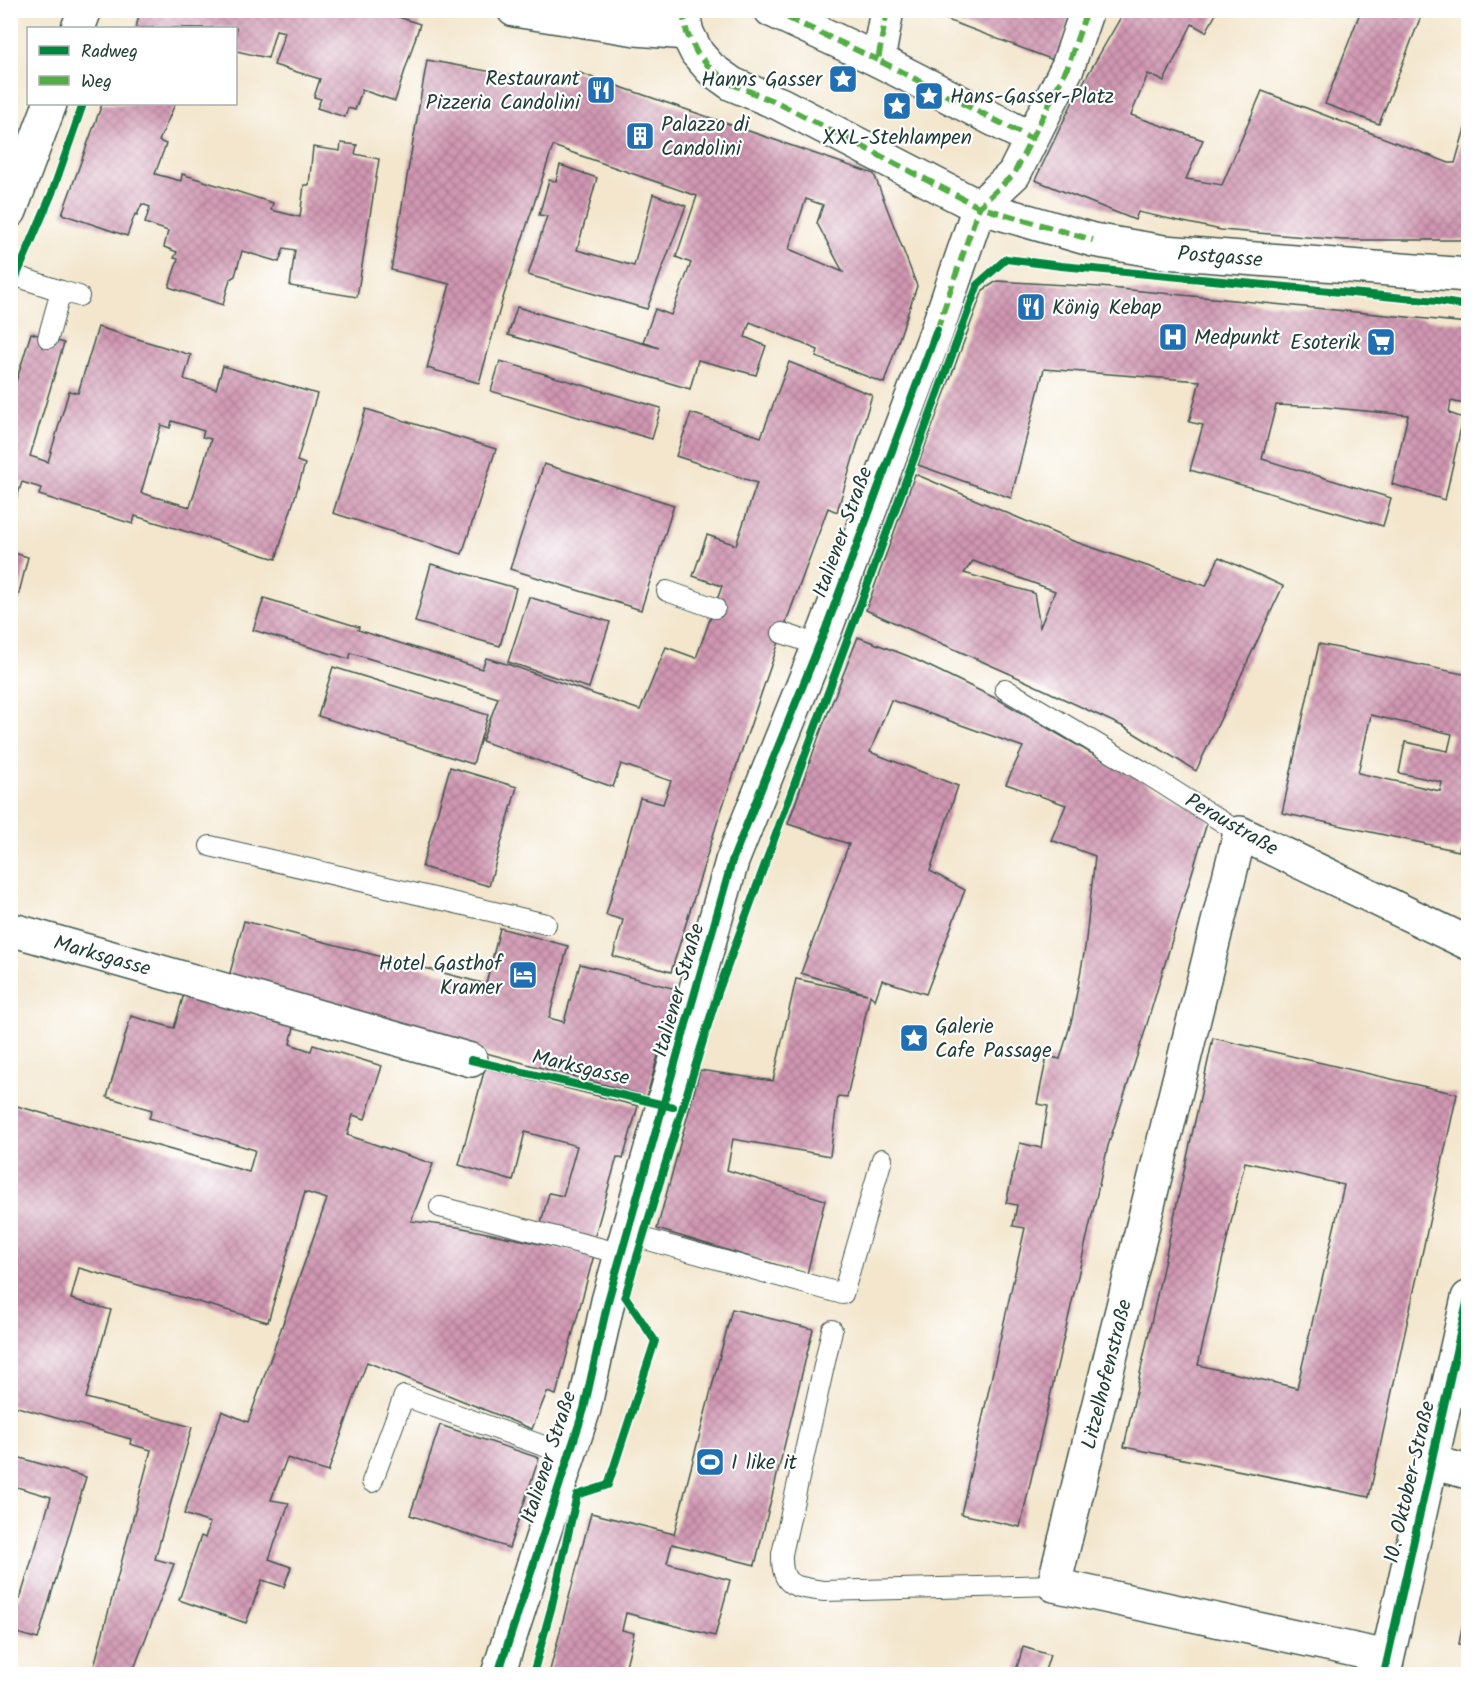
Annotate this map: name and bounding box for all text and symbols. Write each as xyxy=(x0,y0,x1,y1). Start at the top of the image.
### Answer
legend xyxy=(27,27,237,105)
text: Radweg xyxy=(81,38,138,67)
place label: Restaurant Pizzeria Candolini xyxy=(426,63,581,120)
place icon: Hanns Gasser xyxy=(827,63,859,95)
place label: Hanns Gasser xyxy=(701,64,823,97)
text: Weg xyxy=(81,68,112,97)
restaurant icon: Restaurant Pizzeria Candolini xyxy=(585,74,617,106)
place icon: Hans-Gasser-Platz xyxy=(913,80,945,112)
place label: Hans-Gasser-Platz xyxy=(950,81,1114,114)
place icon: XXL-Stehlampen xyxy=(881,90,913,122)
place label: Palazzo di Candolini xyxy=(661,109,750,166)
building icon: Palazzo di Candolini xyxy=(624,120,656,152)
place label: XXL-Stehlampen xyxy=(822,122,972,155)
street label: Postgasse xyxy=(1176,238,1264,277)
restaurant icon: König Kebap xyxy=(1015,291,1047,323)
place label: König Kebap xyxy=(1052,292,1161,325)
hospital icon: Medpunkt xyxy=(1157,321,1189,353)
place label: Medpunkt xyxy=(1194,322,1281,355)
supermarket icon: Esoterik xyxy=(1365,326,1397,358)
place label: Esoterik xyxy=(1290,327,1360,360)
street label: Italiener Straße xyxy=(804,462,883,603)
street label: Peraustraße xyxy=(1178,785,1285,866)
street label: Italiener Straße xyxy=(645,919,714,1061)
street label: Marksgasse xyxy=(50,927,155,986)
place label: Hotel Gasthof Kramer xyxy=(379,948,504,1005)
hotel icon: Hotel Gasthof Kramer xyxy=(507,959,539,991)
place label: Galerie Cafe Passage xyxy=(935,1011,1052,1068)
place icon: Galerie Cafe Passage xyxy=(898,1022,930,1054)
street label: Marksgasse xyxy=(529,1041,633,1096)
street label: Litzelhofenstraße xyxy=(1073,1295,1142,1453)
street label: Italiener Straße xyxy=(512,1386,587,1528)
street label: 10. Oktober-Straße xyxy=(1376,1397,1445,1567)
sports icon: I like it xyxy=(694,1446,726,1478)
place label: I like it xyxy=(731,1447,798,1480)

